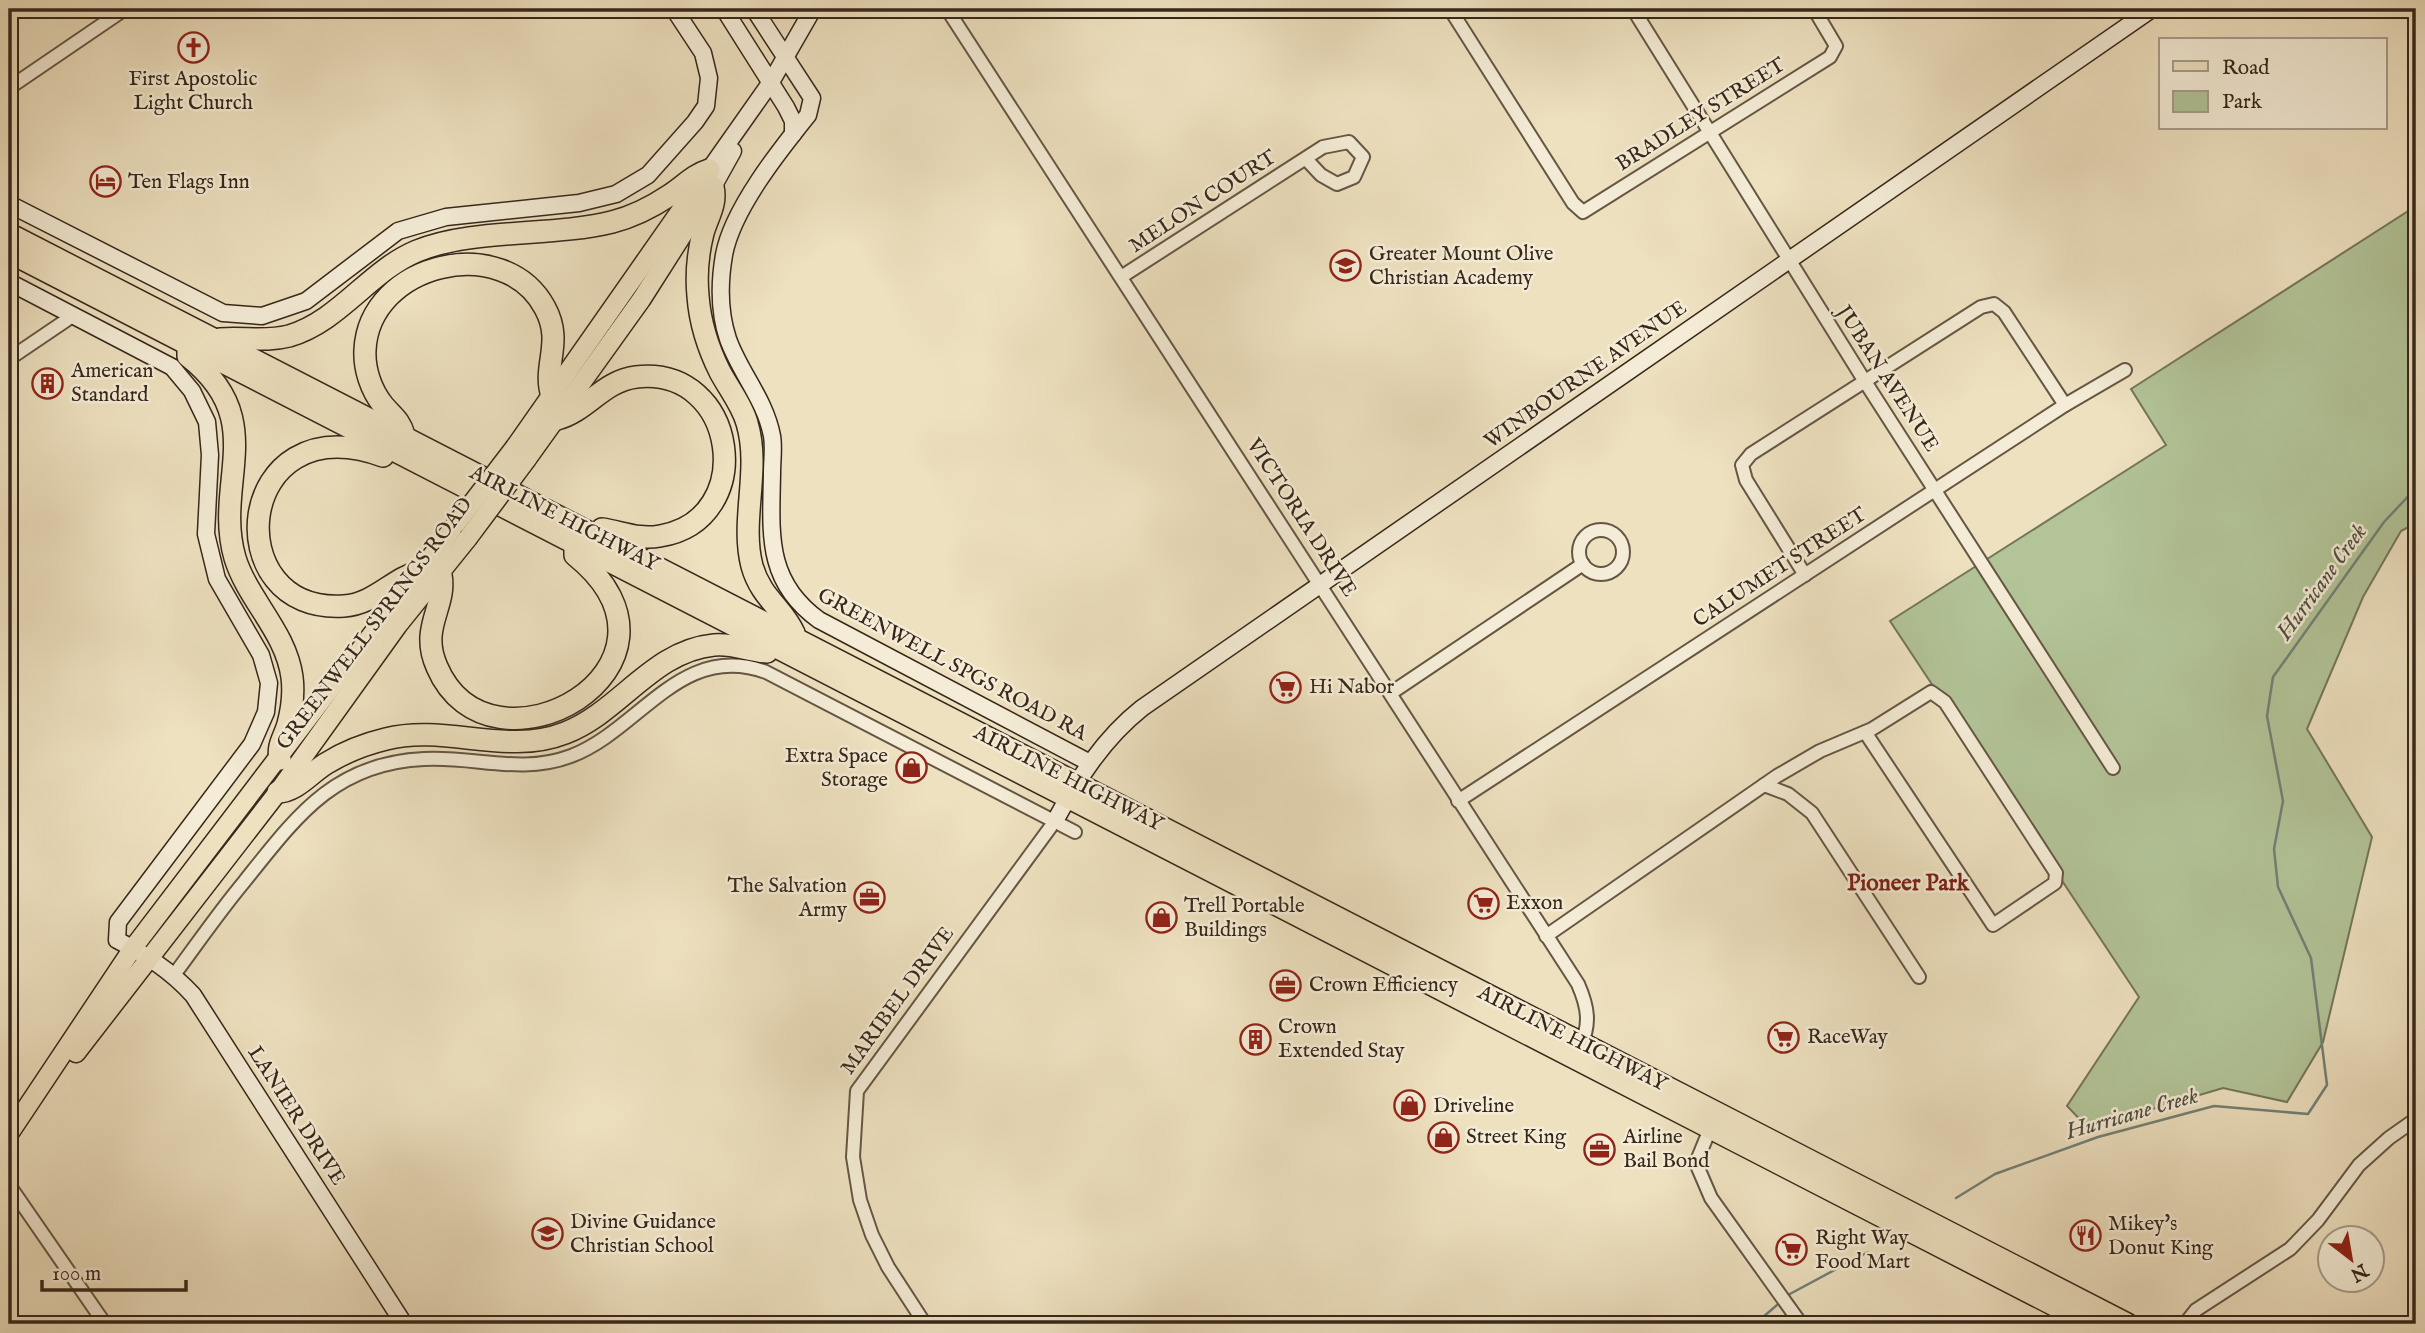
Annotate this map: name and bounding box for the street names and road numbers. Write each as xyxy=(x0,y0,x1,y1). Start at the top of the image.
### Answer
street label: BRADLEY STREET xyxy=(1611,52,1791,178)
street label: MELON COURT xyxy=(1124,144,1282,260)
street label: WINBOURNE AVENUE xyxy=(1479,295,1693,455)
street label: JUBAN AVENUE xyxy=(1828,299,1944,457)
street label: VICTORIA DRIVE xyxy=(1239,433,1362,602)
street label: AIRLINE HIGHWAY xyxy=(464,459,665,579)
street label: GREENWELL SPRINGS ROAD xyxy=(271,492,479,756)
street label: CALUMET STREET xyxy=(1688,501,1873,634)
street label: GREENWELL SPGS ROAD RA xyxy=(812,582,1092,748)
street label: AIRLINE HIGHWAY xyxy=(968,719,1169,839)
street label: MARIBEL DRIVE xyxy=(835,922,961,1080)
street label: AIRLINE HIGHWAY xyxy=(1472,979,1673,1099)
street label: LANIER DRIVE xyxy=(241,1041,351,1191)

